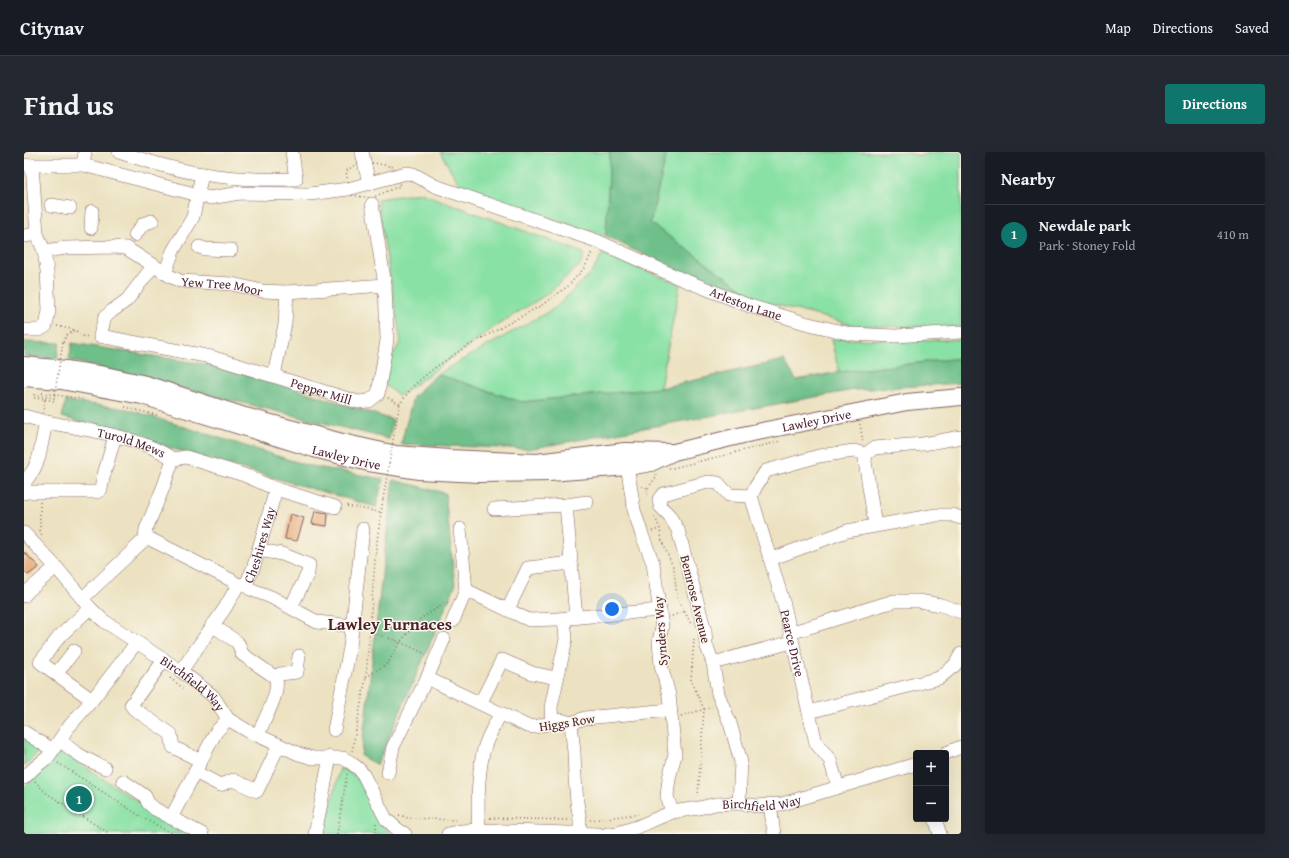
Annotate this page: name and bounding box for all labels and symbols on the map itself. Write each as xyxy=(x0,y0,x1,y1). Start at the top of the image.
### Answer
street label: Yew Tree Moor xyxy=(181,272,265,301)
street label: Arleston Lane xyxy=(707,282,784,325)
street label: Pepper Mill xyxy=(288,373,354,410)
street label: Lawley Drive xyxy=(780,404,853,437)
street label: Turold Mews xyxy=(95,423,169,463)
street label: Lawley Drive xyxy=(310,440,382,475)
street label: Cheshires Way xyxy=(239,504,281,586)
street label: Bemrose Avenue xyxy=(675,553,716,645)
street label: Synders Way xyxy=(649,595,672,666)
your location xyxy=(602,599,622,619)
street label: Pearce Drive xyxy=(775,608,809,679)
district label: Lawley Furnaces xyxy=(328,611,452,636)
street label: Birchfield Way xyxy=(156,651,230,716)
street label: Higgs Row xyxy=(538,709,597,736)
pin: 1 xyxy=(66,784,92,814)
street label: Birchfield Way xyxy=(722,790,804,816)

